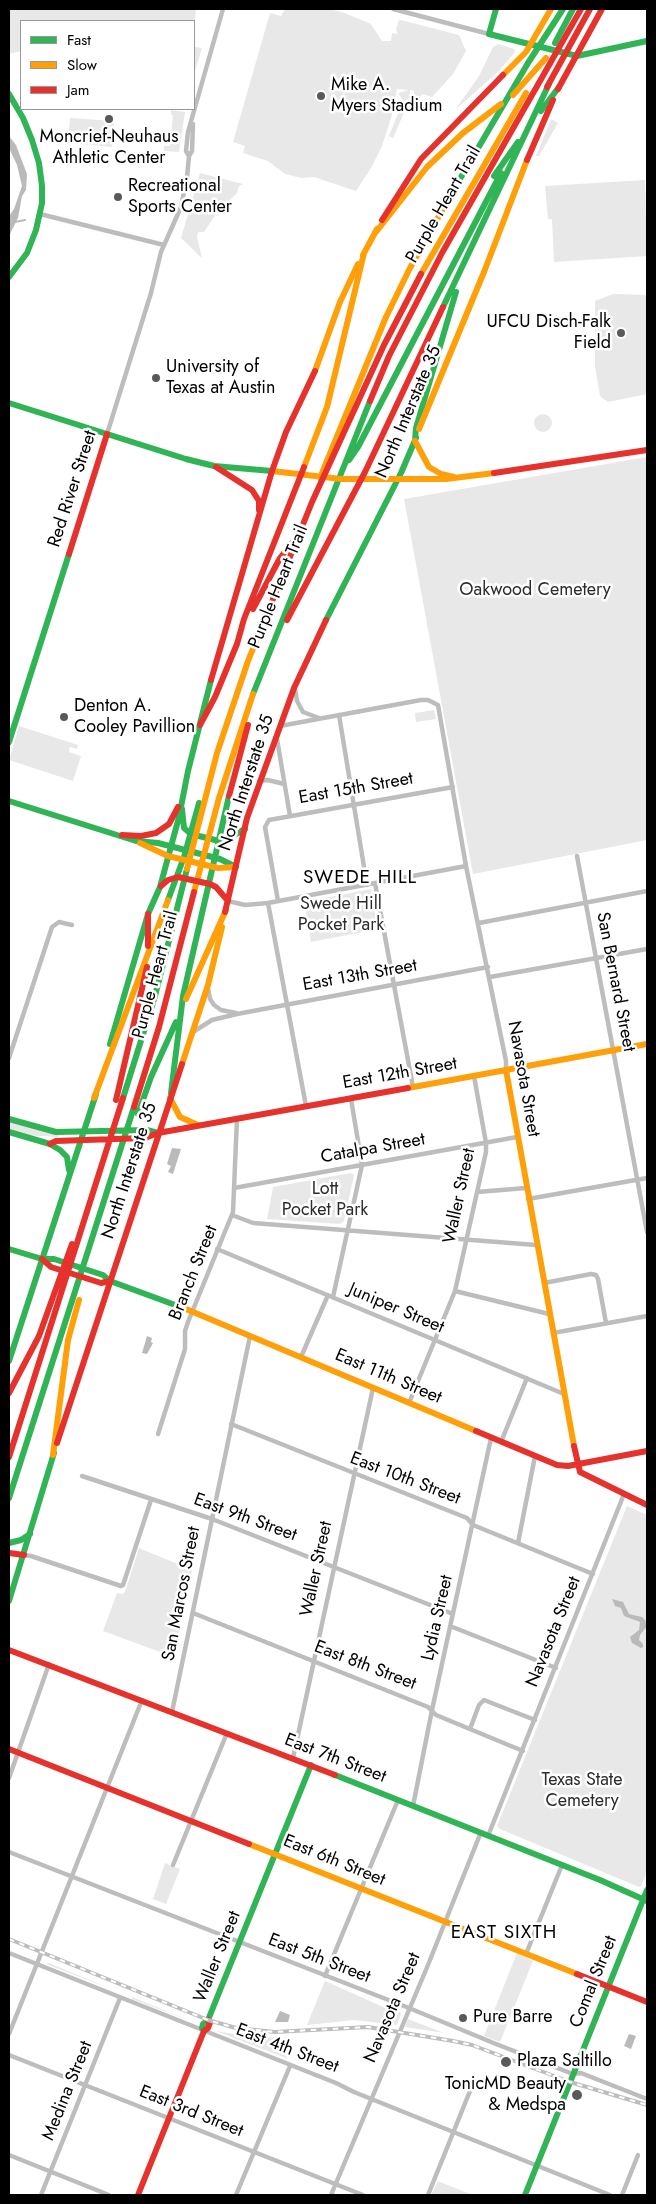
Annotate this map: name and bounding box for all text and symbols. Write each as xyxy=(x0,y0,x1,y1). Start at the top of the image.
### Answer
legend xyxy=(20,20,195,110)
text: Fast xyxy=(67,29,91,51)
text: Slow xyxy=(67,54,97,76)
place label: Mike A. Myers Stadium xyxy=(331,75,443,118)
text: Jam xyxy=(67,79,90,101)
marker: Mike A. Myers Stadium xyxy=(315,90,327,102)
marker: Moncrief-Neuhaus Athletic Center xyxy=(103,113,115,125)
place label: Moncrief-Neuhaus Athletic Center xyxy=(40,127,178,170)
street label: Purple Heart Trail xyxy=(402,143,486,267)
place label: Recreational Sports Center xyxy=(128,176,232,218)
marker: Recreational Sports Center xyxy=(112,191,124,203)
place label: UFCU Disch-Falk Field xyxy=(487,312,611,354)
marker: UFCU Disch-Falk Field xyxy=(615,327,627,339)
street label: North Interstate 35 xyxy=(371,342,447,482)
place label: University of Texas at Austin xyxy=(166,357,275,399)
marker: University of Texas at Austin xyxy=(150,372,162,384)
street label: Red River Street xyxy=(44,428,102,550)
street label: Purple Heart Trail xyxy=(244,522,314,652)
park label: Oakwood Cemetery xyxy=(459,580,611,602)
place label: Denton A. Cooley Pavillion xyxy=(74,696,195,739)
marker: Denton A. Cooley Pavillion xyxy=(58,711,70,723)
street label: North Interstate 35 xyxy=(215,712,279,854)
street label: East 15th Street xyxy=(297,768,415,810)
district label: SWEDE HILL xyxy=(302,867,418,889)
park label: Swede Hill Pocket Park xyxy=(298,894,384,936)
street label: Purple Heart Trail xyxy=(129,909,183,1041)
street label: San Bernard Street xyxy=(591,910,639,1054)
street label: East 13th Street xyxy=(301,955,419,997)
street label: Navasota Street xyxy=(502,1019,544,1139)
street label: East 12th Street xyxy=(341,1053,459,1095)
street label: North Interstate 35 xyxy=(98,1100,162,1242)
street label: Catalpa Street xyxy=(319,1129,427,1169)
street label: Waller Street xyxy=(439,1146,481,1246)
park label: Lott Pocket Park xyxy=(282,1179,368,1222)
street label: Branch Street xyxy=(165,1222,223,1324)
street label: Juniper Street xyxy=(345,1279,447,1339)
street label: East 11th Street xyxy=(331,1345,445,1409)
street label: East 10th Street xyxy=(347,1448,463,1510)
street label: East 9th Street xyxy=(191,1489,299,1547)
street label: Waller Street xyxy=(296,1519,338,1619)
street label: San Marcos Street xyxy=(158,1525,206,1663)
street label: Lydia Street xyxy=(418,1573,458,1663)
street label: Navasota Street xyxy=(522,1573,586,1691)
street label: East 8th Street xyxy=(311,1637,419,1695)
street label: East 7th Street xyxy=(281,1730,389,1788)
park label: Texas State Cemetery xyxy=(542,1770,622,1812)
street label: East 6th Street xyxy=(280,1831,388,1891)
street label: Waller Street xyxy=(190,1908,246,2006)
district label: EAST SIXTH xyxy=(449,1922,559,1944)
street label: East 5th Street xyxy=(265,1930,373,1988)
street label: Comal Street xyxy=(566,1933,622,2031)
street label: Navasota Street xyxy=(360,1950,426,2066)
place label: Pure Barre xyxy=(473,2007,553,2029)
marker: Pure Barre xyxy=(457,2012,469,2024)
street label: East 4th Street xyxy=(233,2020,341,2078)
street label: Medina Street xyxy=(38,2038,98,2144)
place label: Plaza Saltillo xyxy=(517,2051,612,2073)
marker: Plaza Saltillo xyxy=(499,2055,513,2069)
place label: TonicMD Beauty & Medspa xyxy=(445,2074,566,2116)
street label: East 3rd Street xyxy=(136,2081,246,2143)
marker: TonicMD Beauty & Medspa xyxy=(570,2088,584,2102)

